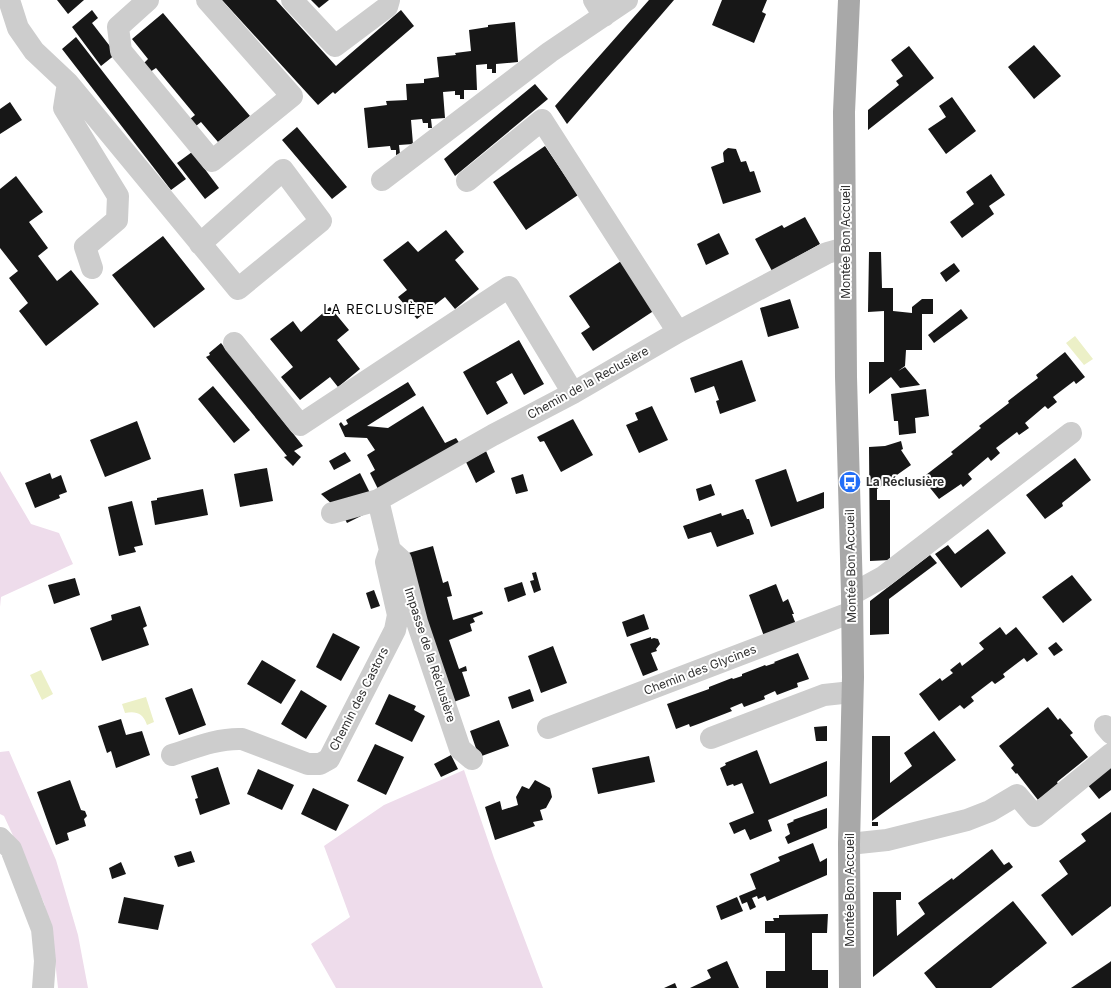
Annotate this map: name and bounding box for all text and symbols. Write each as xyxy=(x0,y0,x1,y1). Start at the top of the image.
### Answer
street label: Montée Bon Accueil xyxy=(838,185,853,299)
district label: LA RECLUSIÈRE xyxy=(323,301,435,317)
street label: Chemin de la Reclusière xyxy=(524,343,651,422)
bus stop icon: La Réclusière xyxy=(837,469,863,495)
place label: La Réclusière xyxy=(866,474,944,489)
street label: Montée Bon Accueil xyxy=(842,509,859,623)
street label: Impasse de la Réclusière xyxy=(402,586,459,724)
street label: Chemin des Glycines xyxy=(641,641,758,698)
street label: Chemin des Castors xyxy=(326,644,391,753)
street label: Montée Bon Accueil xyxy=(842,833,857,947)

